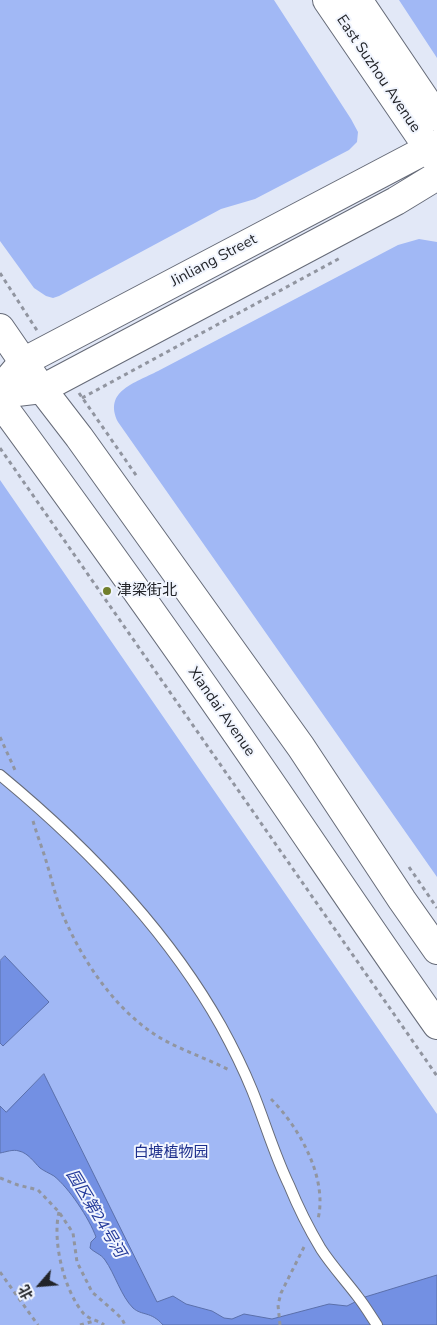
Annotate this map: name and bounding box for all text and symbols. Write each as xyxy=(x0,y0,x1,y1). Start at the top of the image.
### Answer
street label: East Suzhou Avenue xyxy=(332,12,424,136)
street label: Jinliang Street xyxy=(168,231,260,291)
place label: 津梁街北 xyxy=(117,582,177,600)
marker: 津梁街北 xyxy=(101,585,113,597)
street label: Xiandai Avenue xyxy=(184,664,258,760)
park label: 白塘植物园 xyxy=(134,1144,208,1162)
water label: 园区第24号河 xyxy=(61,1167,129,1261)
north arrow xyxy=(15,1260,65,1310)
text: 北 xyxy=(15,1281,38,1303)

